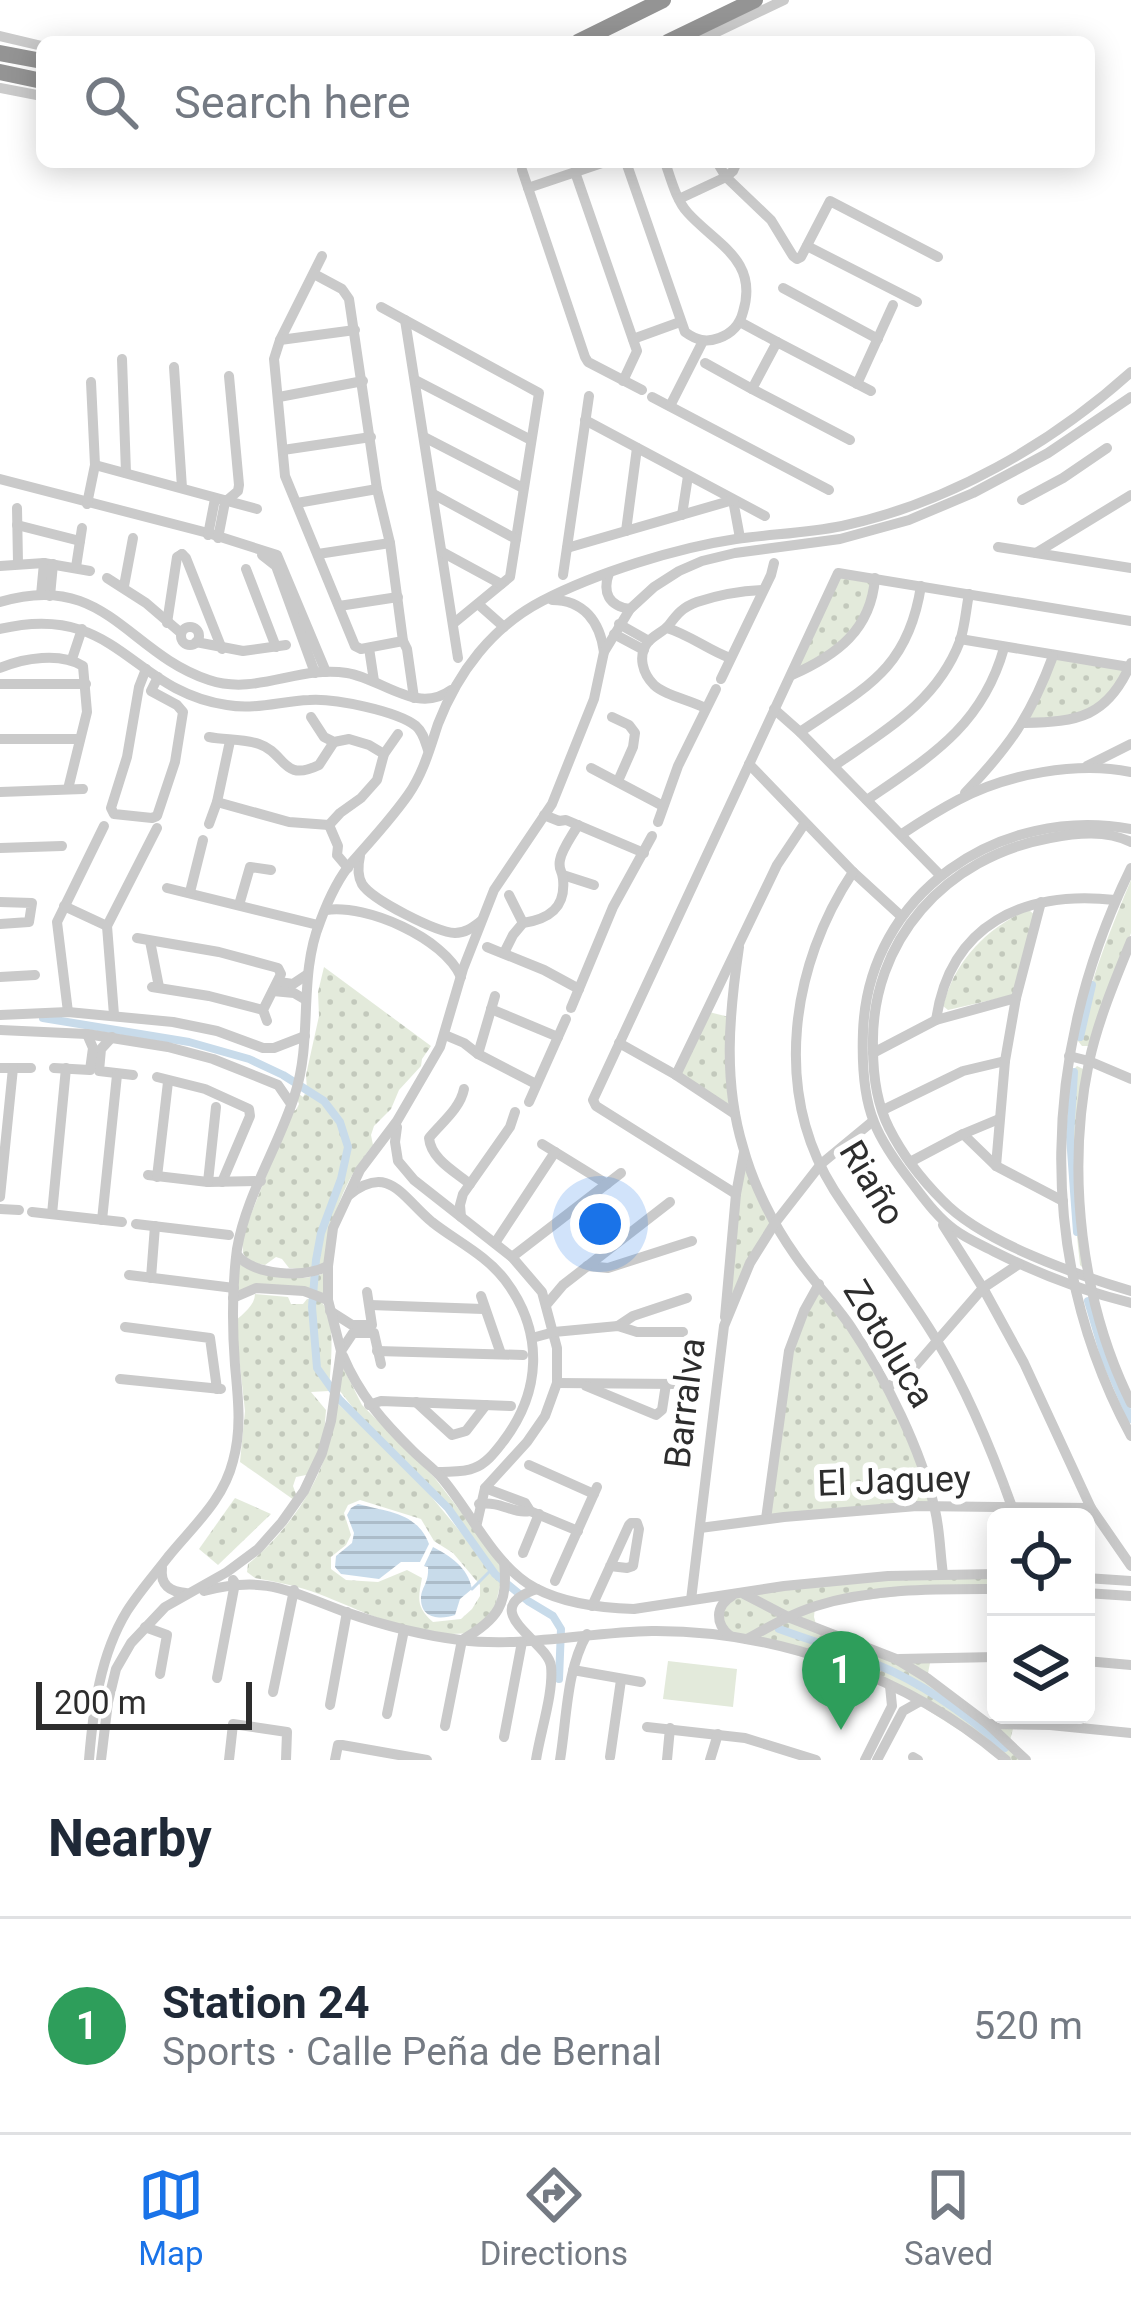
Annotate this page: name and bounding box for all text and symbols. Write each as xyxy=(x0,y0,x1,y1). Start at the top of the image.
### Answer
search box xyxy=(36,36,1095,168)
icon: search xyxy=(78,69,144,135)
text: Search here xyxy=(174,76,411,129)
street label: Riaño xyxy=(831,1133,913,1233)
your location xyxy=(570,1194,630,1254)
street label: Zotoluca xyxy=(835,1273,943,1415)
street label: Barralva xyxy=(656,1336,714,1470)
street label: El Jaguey xyxy=(817,1457,971,1505)
map controls xyxy=(987,1508,1095,1724)
button: locate xyxy=(987,1508,1095,1616)
button: layers xyxy=(987,1616,1095,1724)
pin: 1 xyxy=(802,1631,880,1730)
scale bar xyxy=(36,1676,252,1729)
text: 200 m xyxy=(54,1683,147,1722)
text: Nearby xyxy=(48,1809,212,1868)
text: Station 24 xyxy=(162,1976,370,2029)
text: 1 xyxy=(76,2003,98,2049)
text: 520 m xyxy=(973,2003,1083,2049)
text: Sports · Calle Peña de Bernal xyxy=(162,2029,662,2075)
tab: Map xyxy=(138,2162,204,2273)
tab: Directions xyxy=(480,2162,628,2273)
tab: Saved xyxy=(904,2162,993,2273)

